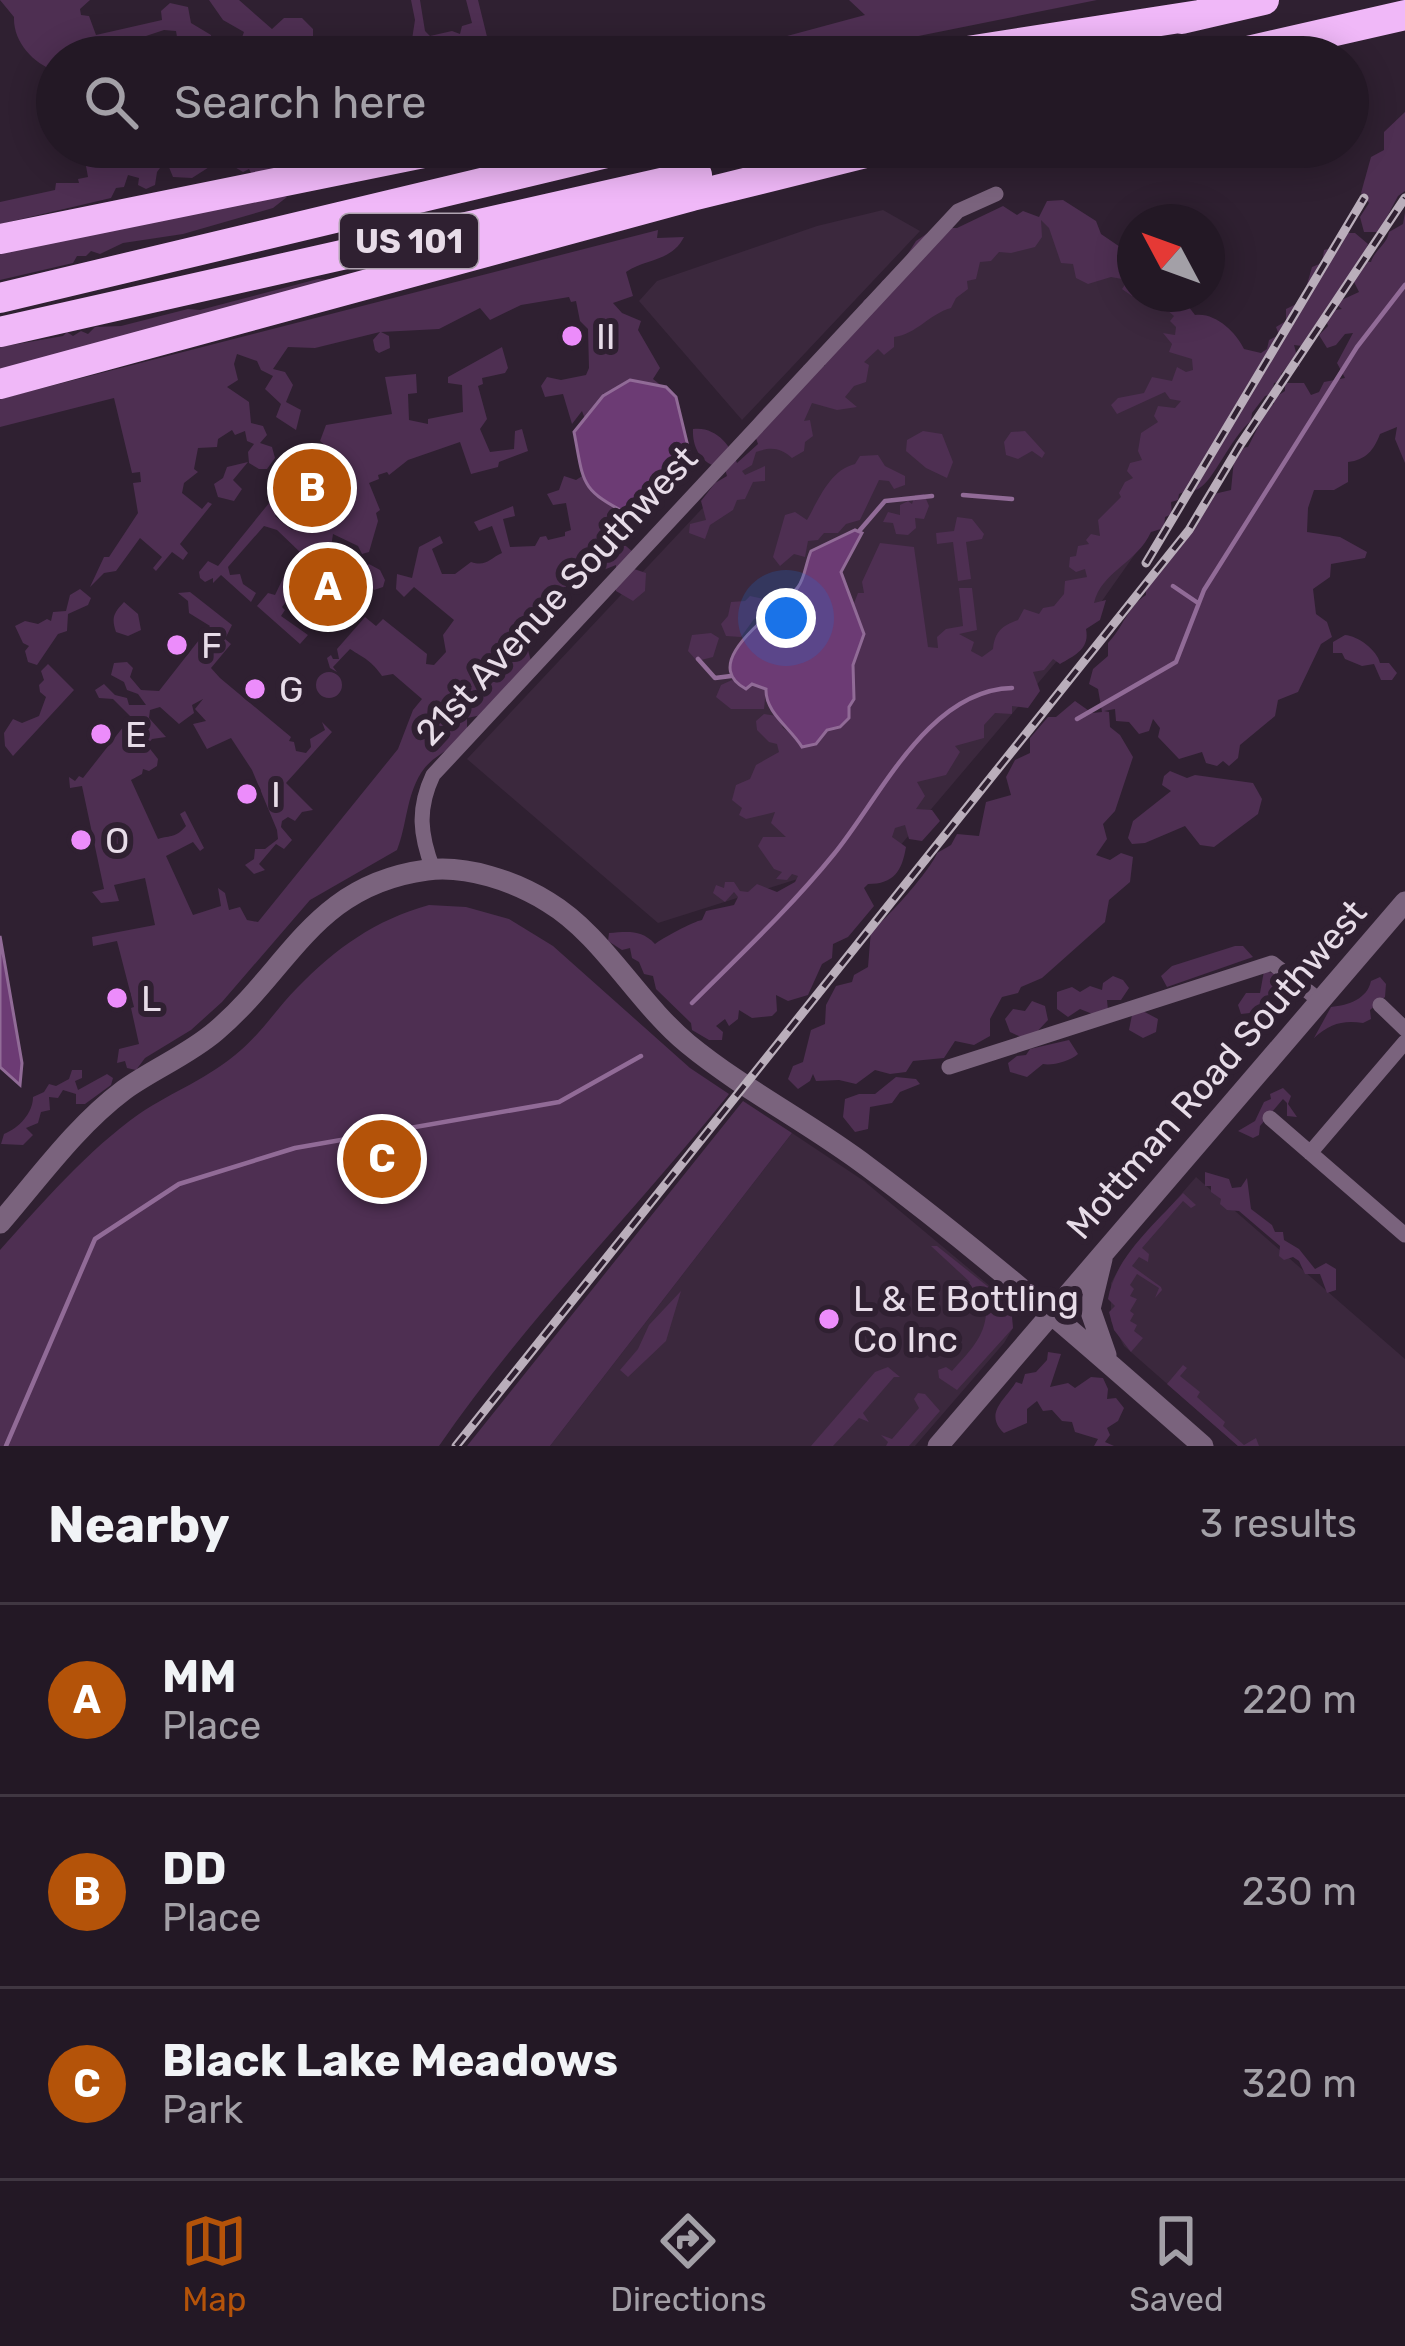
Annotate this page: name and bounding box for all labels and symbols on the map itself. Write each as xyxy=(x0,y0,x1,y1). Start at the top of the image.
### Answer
north arrow xyxy=(1117,204,1225,312)
road number: US 101 xyxy=(340,214,478,268)
place label: II xyxy=(596,315,616,358)
marker: II xyxy=(559,323,585,349)
street label: 21st Avenue Southwest xyxy=(407,437,706,754)
pin: B xyxy=(273,443,351,533)
pin: A xyxy=(289,542,367,632)
your location xyxy=(756,588,816,648)
place label: F xyxy=(201,624,222,667)
marker: F xyxy=(164,632,190,658)
place label: G xyxy=(279,668,304,711)
marker: G xyxy=(242,676,268,702)
place label: E xyxy=(125,713,147,756)
marker: E xyxy=(88,721,114,747)
place label: I xyxy=(271,773,281,816)
marker: I xyxy=(234,781,260,807)
place label: O xyxy=(105,819,129,862)
marker: O xyxy=(68,827,94,853)
street label: Mottman Road Southwest xyxy=(1057,891,1375,1248)
place label: L xyxy=(141,977,161,1020)
marker: L xyxy=(104,985,130,1011)
pin: C xyxy=(343,1114,421,1204)
place label: L & E Bottling Co Inc xyxy=(853,1277,1079,1361)
marker: L & E Bottling Co Inc xyxy=(816,1306,842,1332)

